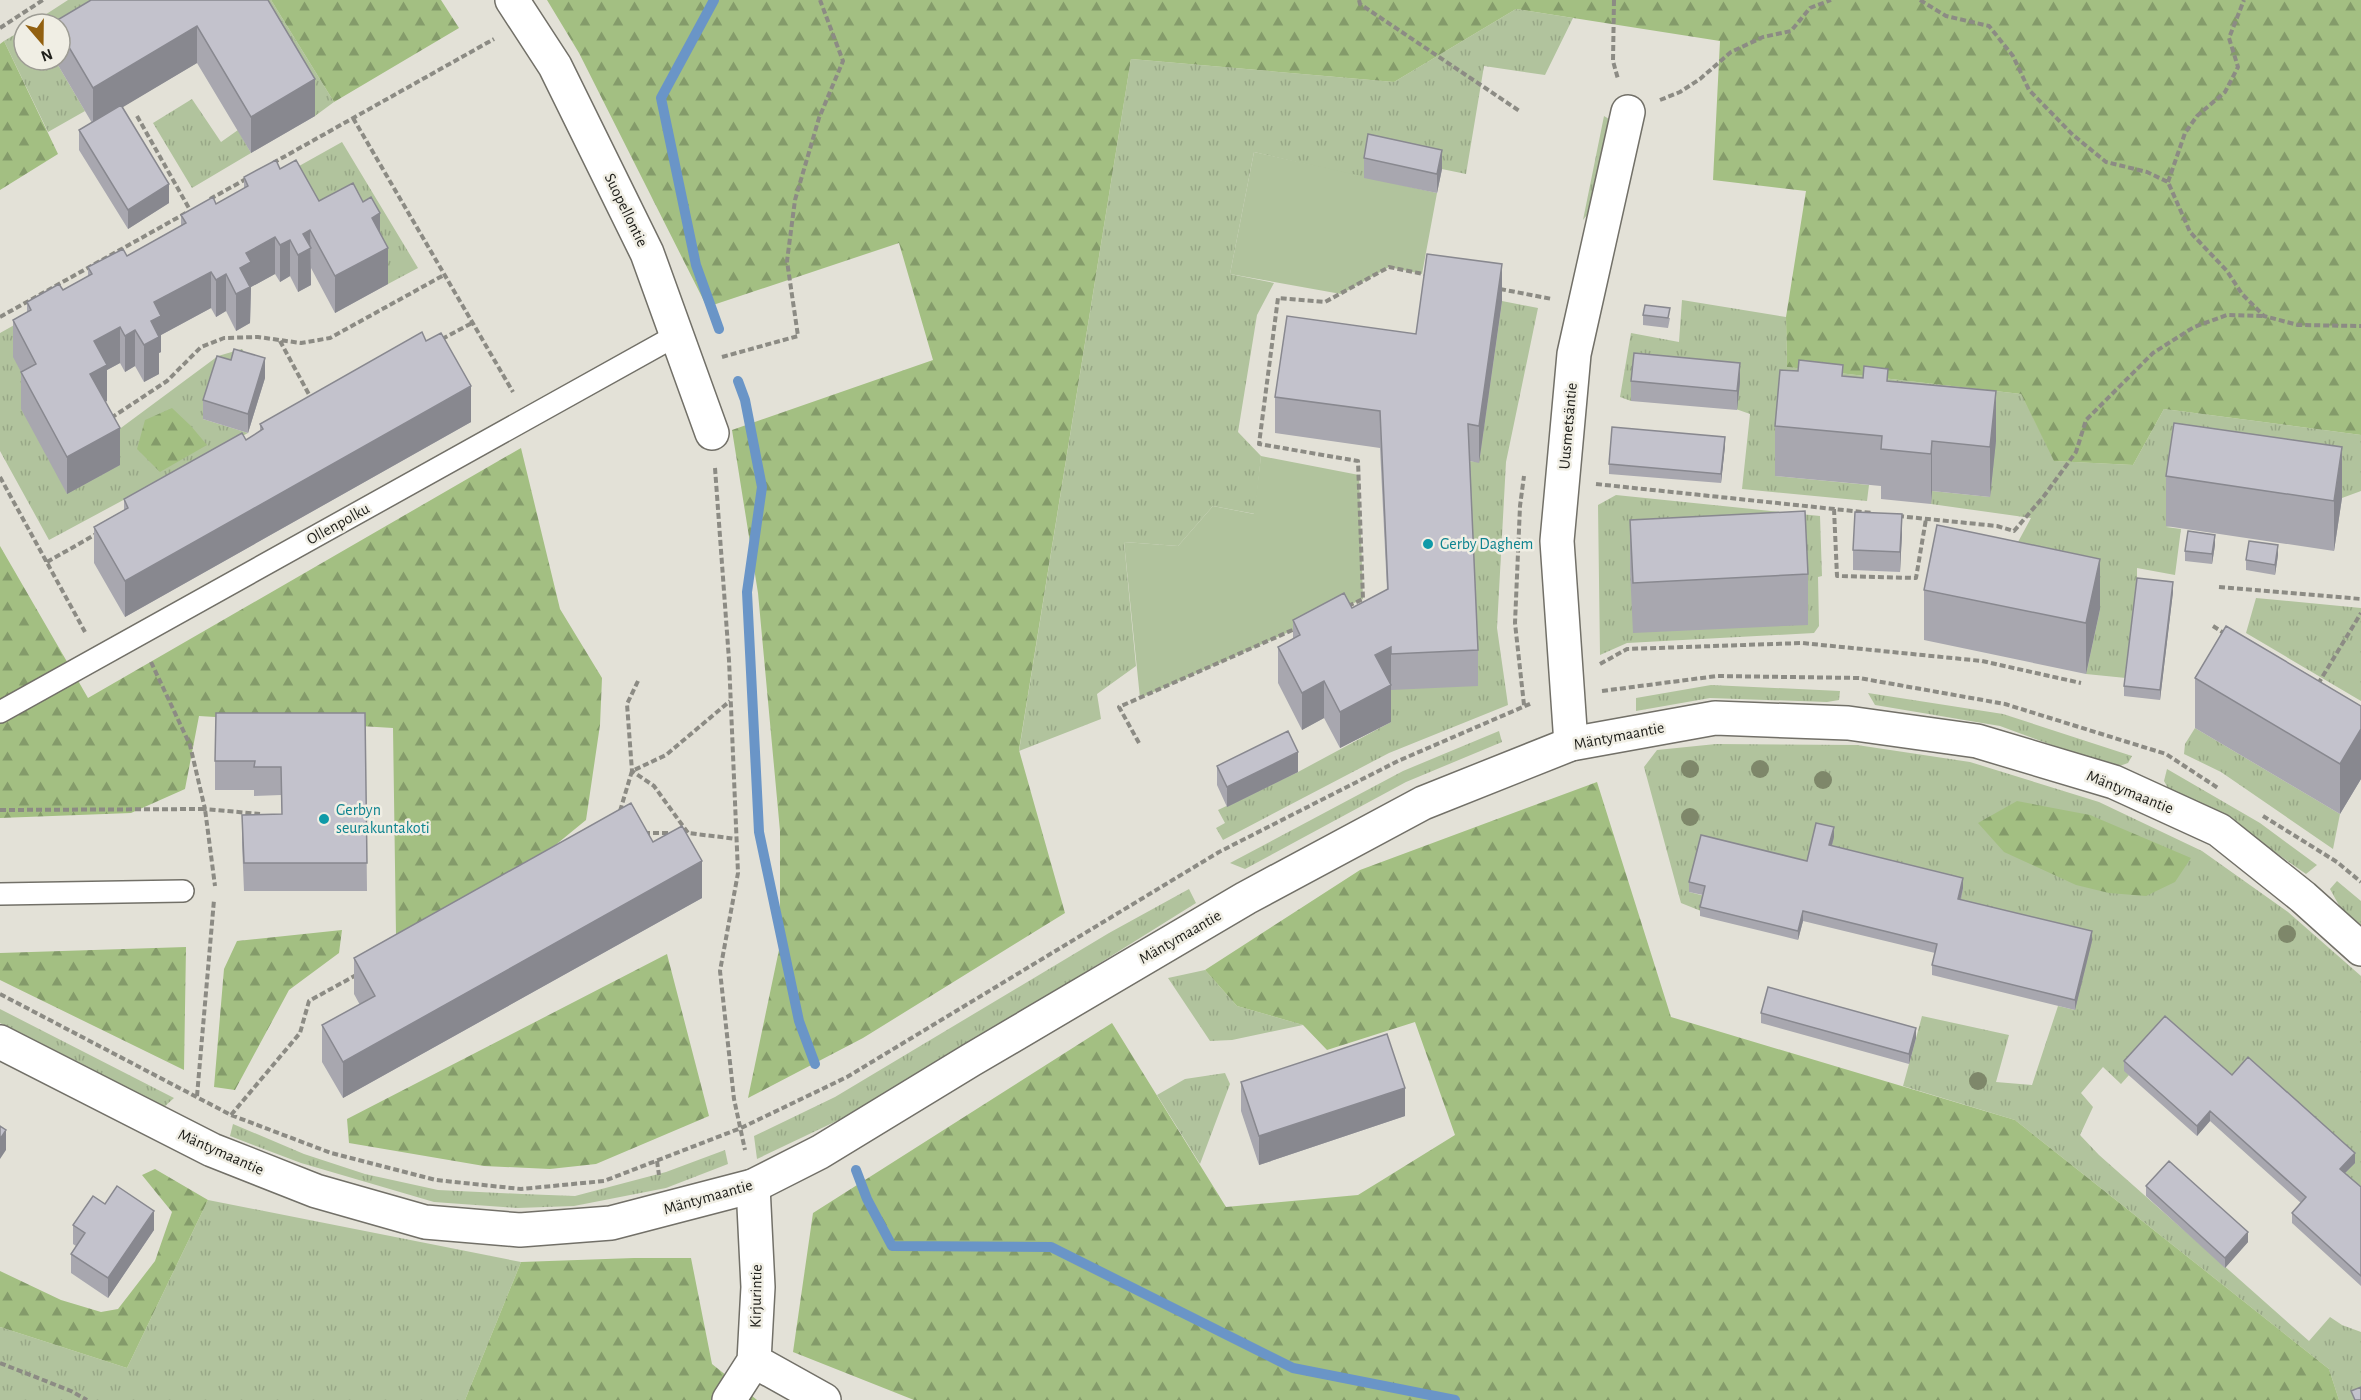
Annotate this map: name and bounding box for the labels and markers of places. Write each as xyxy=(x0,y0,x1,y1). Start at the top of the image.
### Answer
place label: Gerby Daghem xyxy=(1440,536,1533,553)
marker: Gerby Daghem xyxy=(1421,537,1435,551)
place label: Gerbyn seurakuntakoti xyxy=(336,802,430,836)
marker: Gerbyn seurakuntakoti xyxy=(317,812,331,826)

